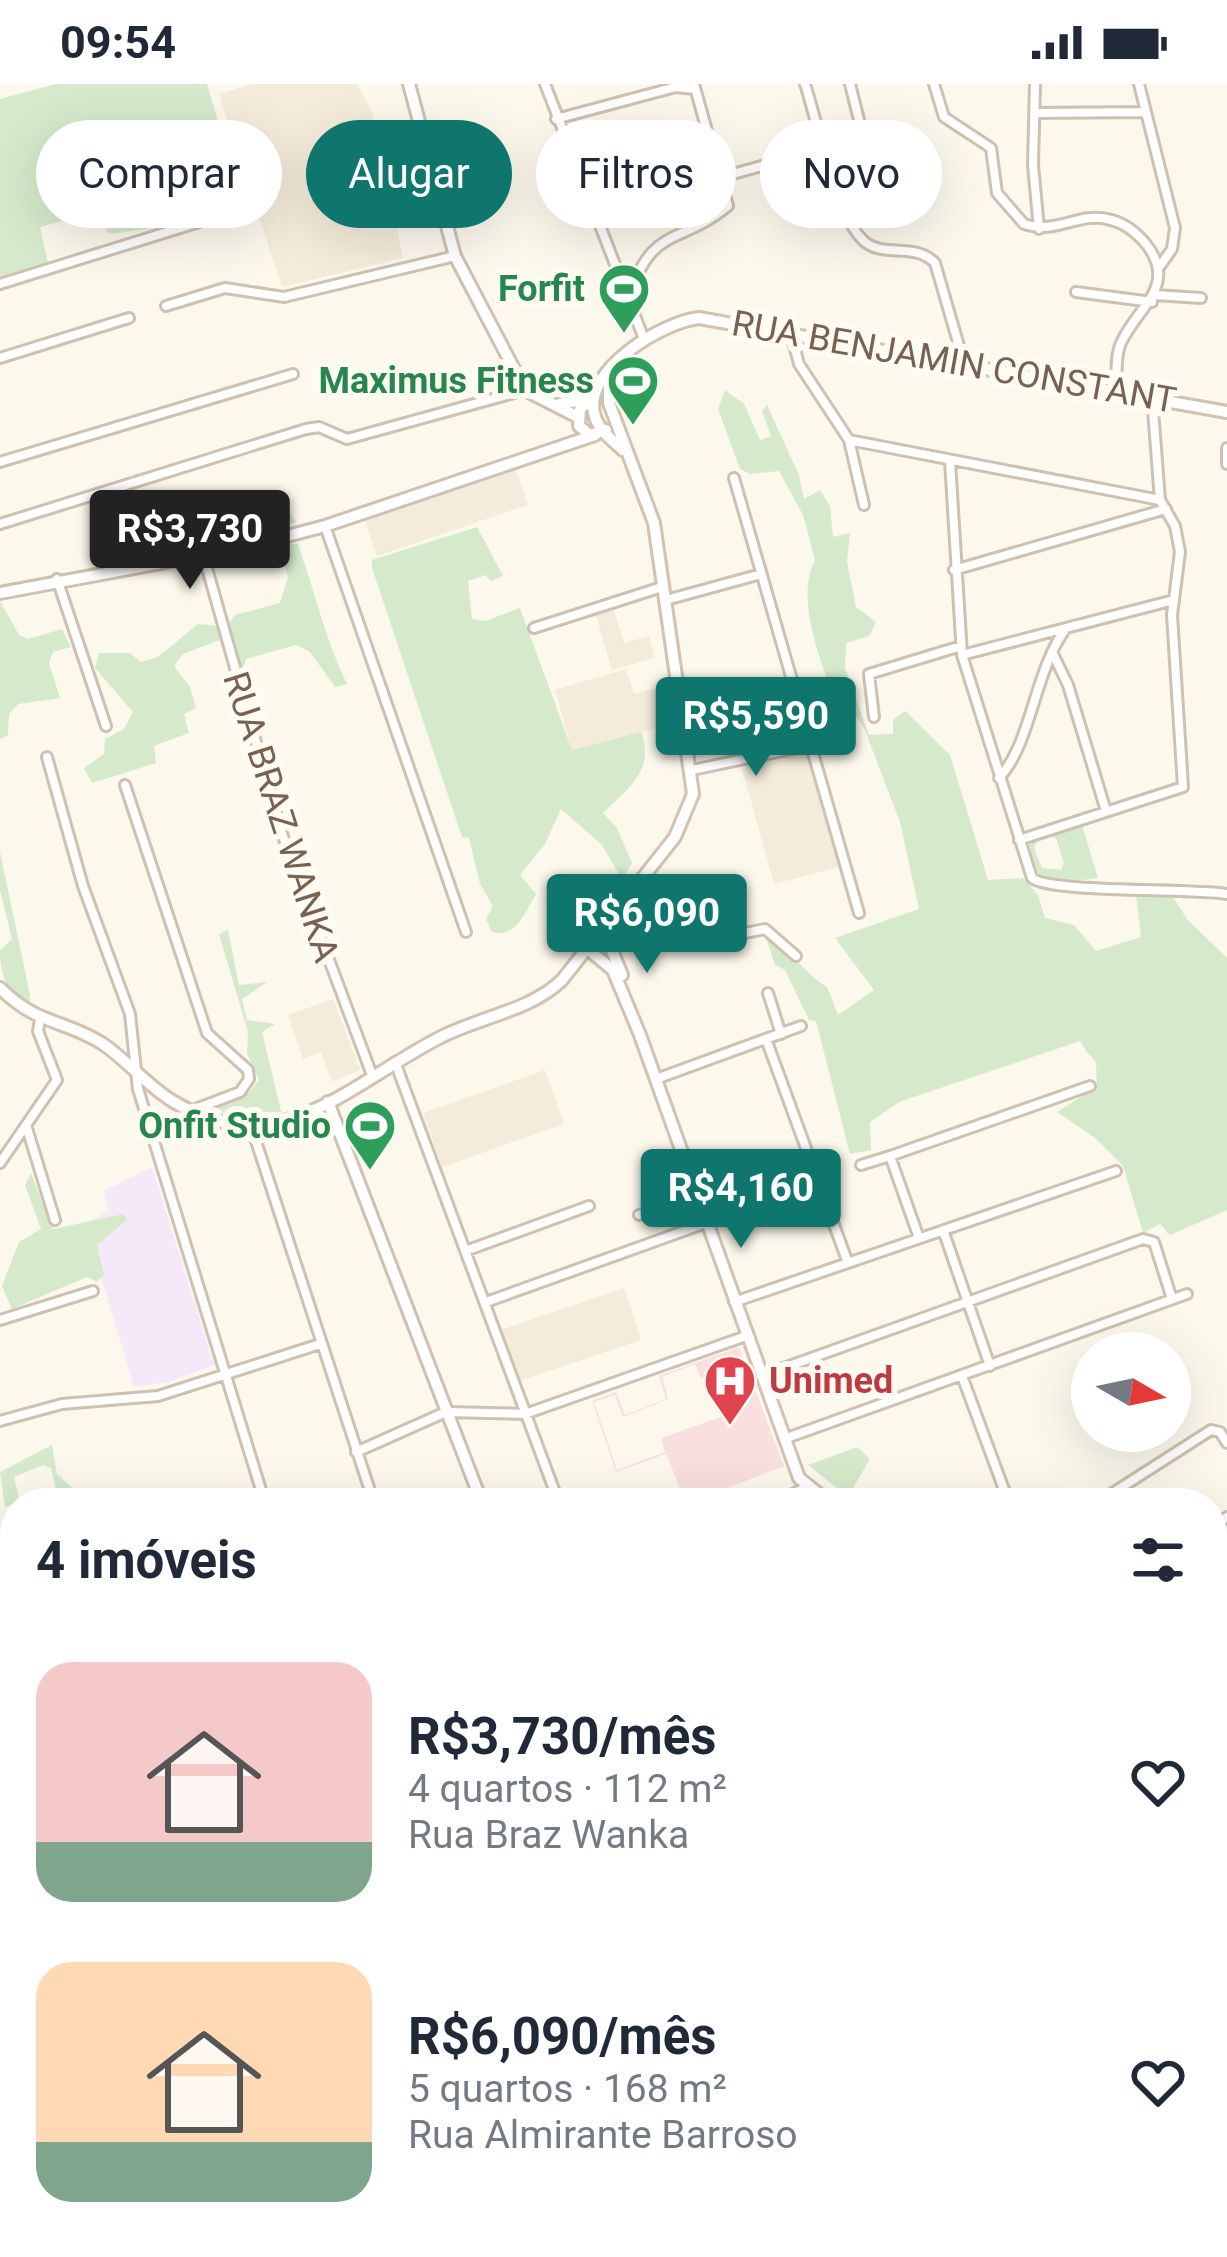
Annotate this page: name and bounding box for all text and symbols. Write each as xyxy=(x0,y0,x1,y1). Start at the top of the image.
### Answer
text: 09:54 xyxy=(60,16,176,69)
chip: Comprar xyxy=(36,120,282,228)
chip: Alugar xyxy=(306,120,512,228)
chip: Filtros xyxy=(536,120,736,228)
chip: Novo xyxy=(760,120,942,228)
sports icon: Forfit xyxy=(596,261,652,335)
place label: Forfit xyxy=(498,268,585,310)
street label: RUA BENJAMIN CONSTANT xyxy=(729,302,1179,422)
sports icon: Maximus Fitness xyxy=(605,353,661,427)
place label: Maximus Fitness xyxy=(319,360,594,402)
pin: R$3,730 xyxy=(79,490,301,592)
text: R$3,730 xyxy=(117,506,263,552)
street label: RUA BRAZ WANKA xyxy=(214,667,348,968)
pin: R$5,590 xyxy=(645,677,867,779)
text: R$5,590 xyxy=(683,693,829,739)
pin: R$6,090 xyxy=(536,874,758,976)
text: R$6,090 xyxy=(574,890,720,936)
sports icon: Onfit Studio xyxy=(342,1098,398,1172)
place label: Onfit Studio xyxy=(138,1105,331,1147)
pin: R$4,160 xyxy=(630,1149,852,1251)
text: R$4,160 xyxy=(668,1165,814,1211)
north arrow xyxy=(1071,1332,1191,1452)
map controls xyxy=(1071,1332,1191,1452)
hospital icon: Unimed xyxy=(702,1353,758,1427)
place label: Unimed xyxy=(769,1360,893,1402)
icon: filters xyxy=(1125,1527,1191,1593)
text: 4 imóveis xyxy=(36,1531,257,1590)
text: R$3,730/mês xyxy=(408,1707,716,1766)
icon: home xyxy=(132,1710,276,1854)
icon: heart xyxy=(1125,1749,1191,1815)
text: 4 quartos · 112 m² xyxy=(408,1766,727,1812)
text: Rua Braz Wanka xyxy=(408,1812,689,1858)
text: R$6,090/mês xyxy=(408,2007,716,2066)
icon: home xyxy=(132,2010,276,2154)
icon: heart xyxy=(1125,2049,1191,2115)
text: 5 quartos · 168 m² xyxy=(408,2066,727,2112)
text: Rua Almirante Barroso xyxy=(408,2112,798,2158)

